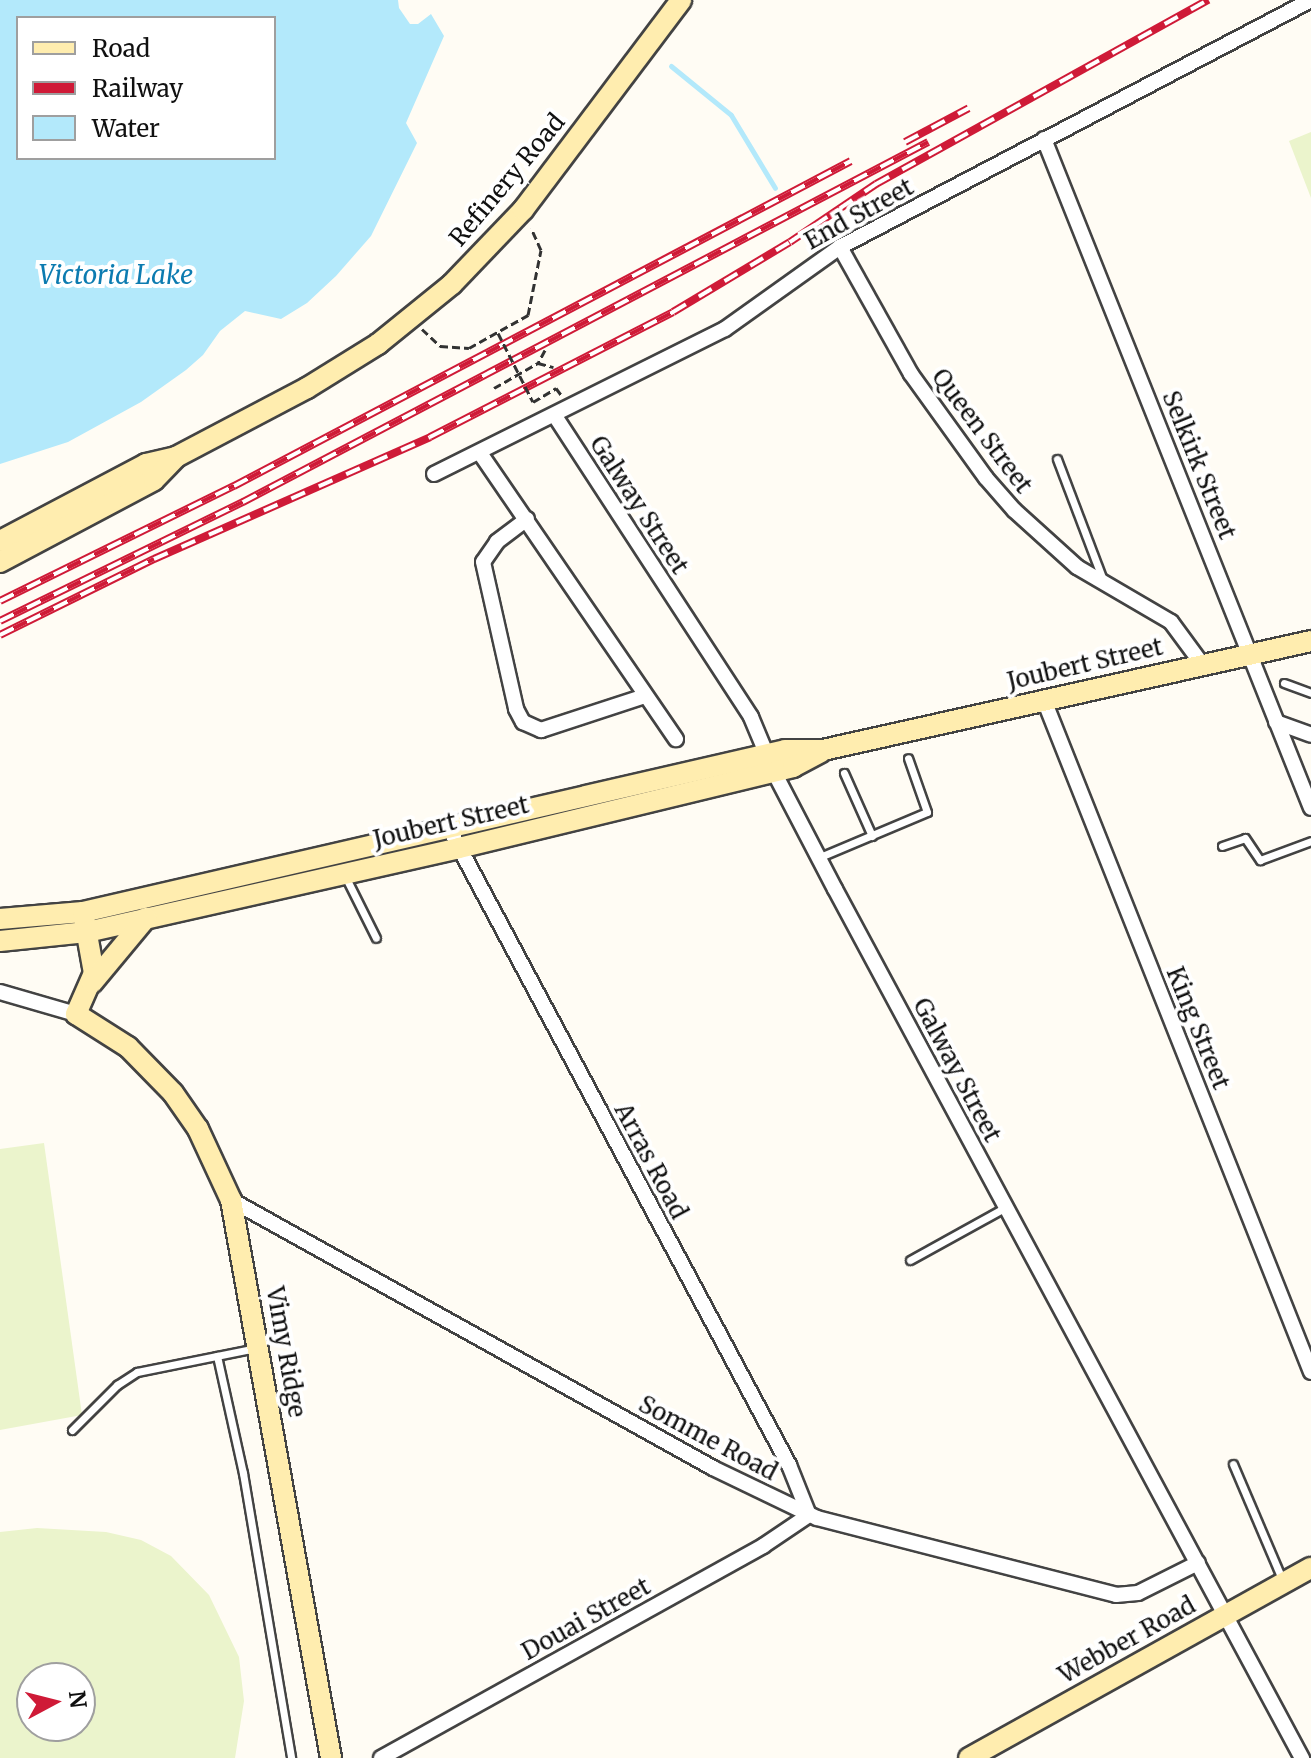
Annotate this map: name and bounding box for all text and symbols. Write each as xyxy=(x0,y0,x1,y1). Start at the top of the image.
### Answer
legend xyxy=(16,16,276,160)
text: Road xyxy=(92,33,150,64)
text: Railway xyxy=(92,73,183,104)
street label: Refinery Road xyxy=(443,108,571,252)
text: Water xyxy=(92,113,160,144)
street label: End Street xyxy=(800,172,918,256)
water label: Victoria Lake xyxy=(39,259,193,291)
street label: Queen Street xyxy=(926,363,1038,499)
street label: Selkirk Street xyxy=(1156,387,1242,543)
street label: Galway Street xyxy=(584,431,694,579)
street label: Joubert Street xyxy=(1004,632,1166,696)
street label: Joubert Street xyxy=(370,790,532,854)
street label: King Street xyxy=(1160,963,1236,1093)
street label: Galway Street xyxy=(907,993,1007,1147)
street label: Arras Road xyxy=(608,1098,694,1224)
street label: Vimy Ridge xyxy=(260,1284,312,1420)
street label: Somme Road xyxy=(634,1389,782,1487)
street label: Douai Street xyxy=(517,1572,655,1666)
street label: Webber Road xyxy=(1054,1591,1200,1689)
north arrow xyxy=(16,1662,96,1742)
text: N xyxy=(63,1689,93,1710)

